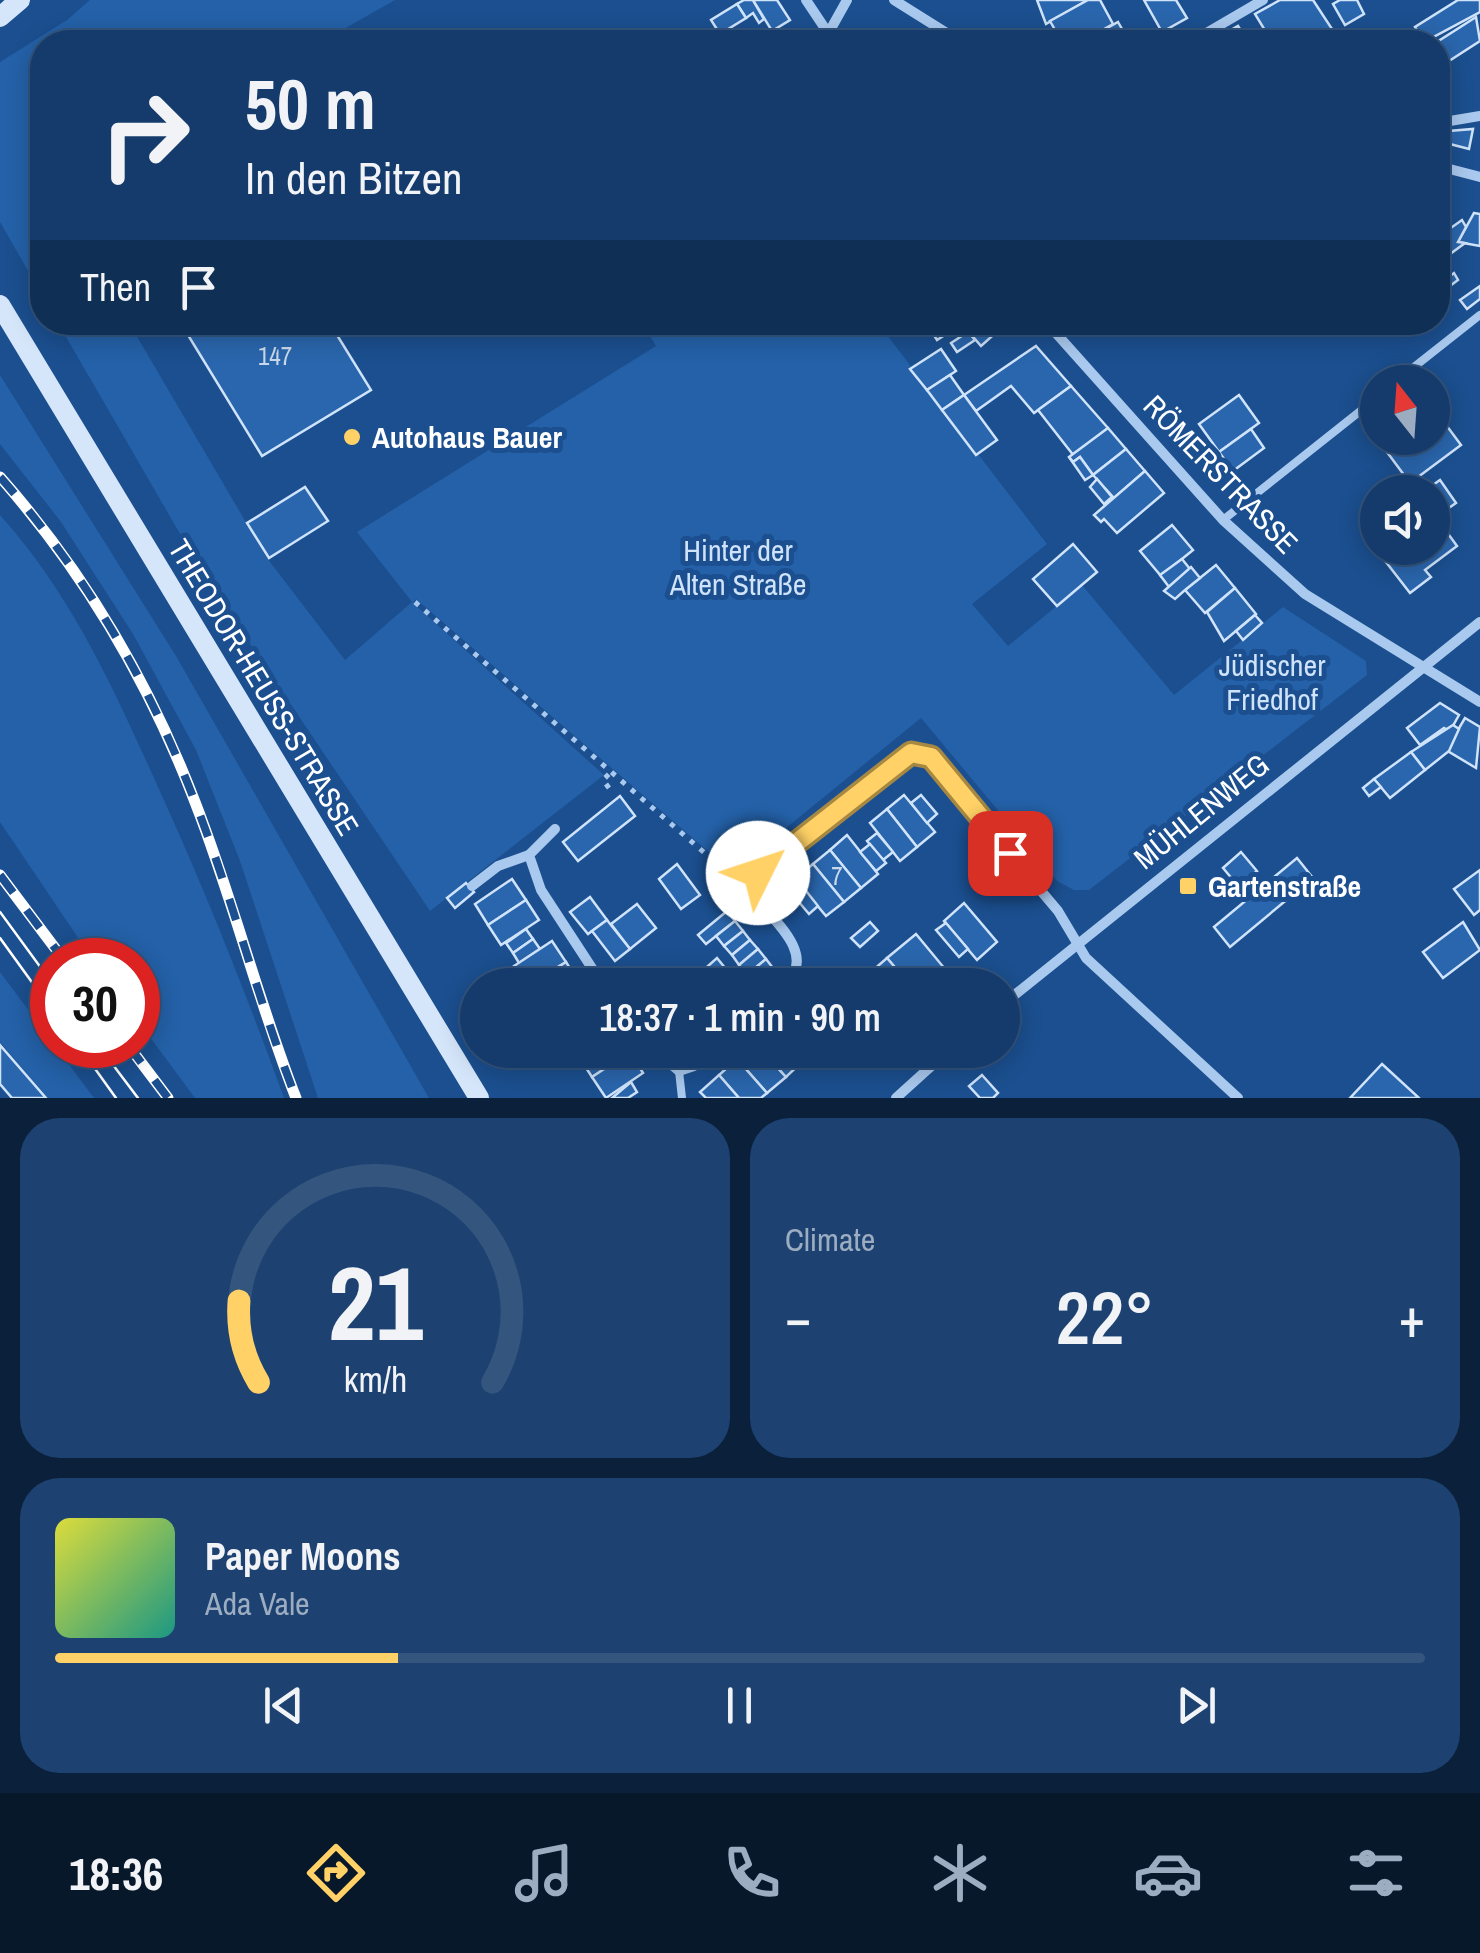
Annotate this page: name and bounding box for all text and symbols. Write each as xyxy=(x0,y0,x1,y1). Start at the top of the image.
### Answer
text: 50 m xyxy=(245,57,376,151)
icon: right xyxy=(80,70,210,200)
text: In den Bitzen xyxy=(245,147,463,208)
icon: arrive xyxy=(171,260,226,315)
text: Then xyxy=(80,262,151,313)
house number: 147 xyxy=(258,339,292,373)
north arrow xyxy=(1360,365,1450,455)
map controls xyxy=(1360,365,1450,565)
street label: RÖMERSTRASSE xyxy=(1135,386,1307,562)
place label: Autohaus Bauer xyxy=(372,417,562,457)
marker: Autohaus Bauer xyxy=(341,426,363,448)
button: sound xyxy=(1360,475,1450,565)
park label: Hinter der Alten Straße xyxy=(669,530,806,604)
street label: THEODOR-HEUSS-STRASSE xyxy=(160,531,368,843)
park label: Jüdischer Friedhof xyxy=(1219,645,1326,719)
street label: MÜHLENWEG xyxy=(1125,744,1277,878)
pin xyxy=(968,811,1053,896)
position arrow xyxy=(706,821,810,925)
icon: arrive xyxy=(983,826,1038,881)
house number: 7 xyxy=(831,859,843,893)
place label: Gartenstraße xyxy=(1208,866,1361,906)
marker: Gartenstraße xyxy=(1177,875,1199,897)
speed limit sign: 30 xyxy=(30,938,160,1068)
text: 18:37 · 1 min · 90 m xyxy=(599,992,881,1043)
text: Climate xyxy=(785,1218,875,1261)
text: 21 xyxy=(328,1232,423,1372)
text: 22° xyxy=(1056,1266,1154,1367)
text: − xyxy=(785,1280,811,1354)
text: + xyxy=(1399,1280,1425,1354)
text: km/h xyxy=(343,1355,407,1403)
text: Paper Moons xyxy=(205,1531,401,1582)
text: Ada Vale xyxy=(205,1582,310,1625)
icon: previous xyxy=(256,1678,311,1733)
icon: pause xyxy=(712,1678,767,1733)
icon: next xyxy=(1169,1678,1224,1733)
icon: directions xyxy=(301,1838,371,1908)
icon: music xyxy=(509,1838,579,1908)
icon: phone xyxy=(717,1838,787,1908)
icon: climate xyxy=(925,1838,995,1908)
icon: car xyxy=(1133,1838,1203,1908)
icon: filters xyxy=(1341,1838,1411,1908)
text: 18:36 xyxy=(69,1843,163,1904)

